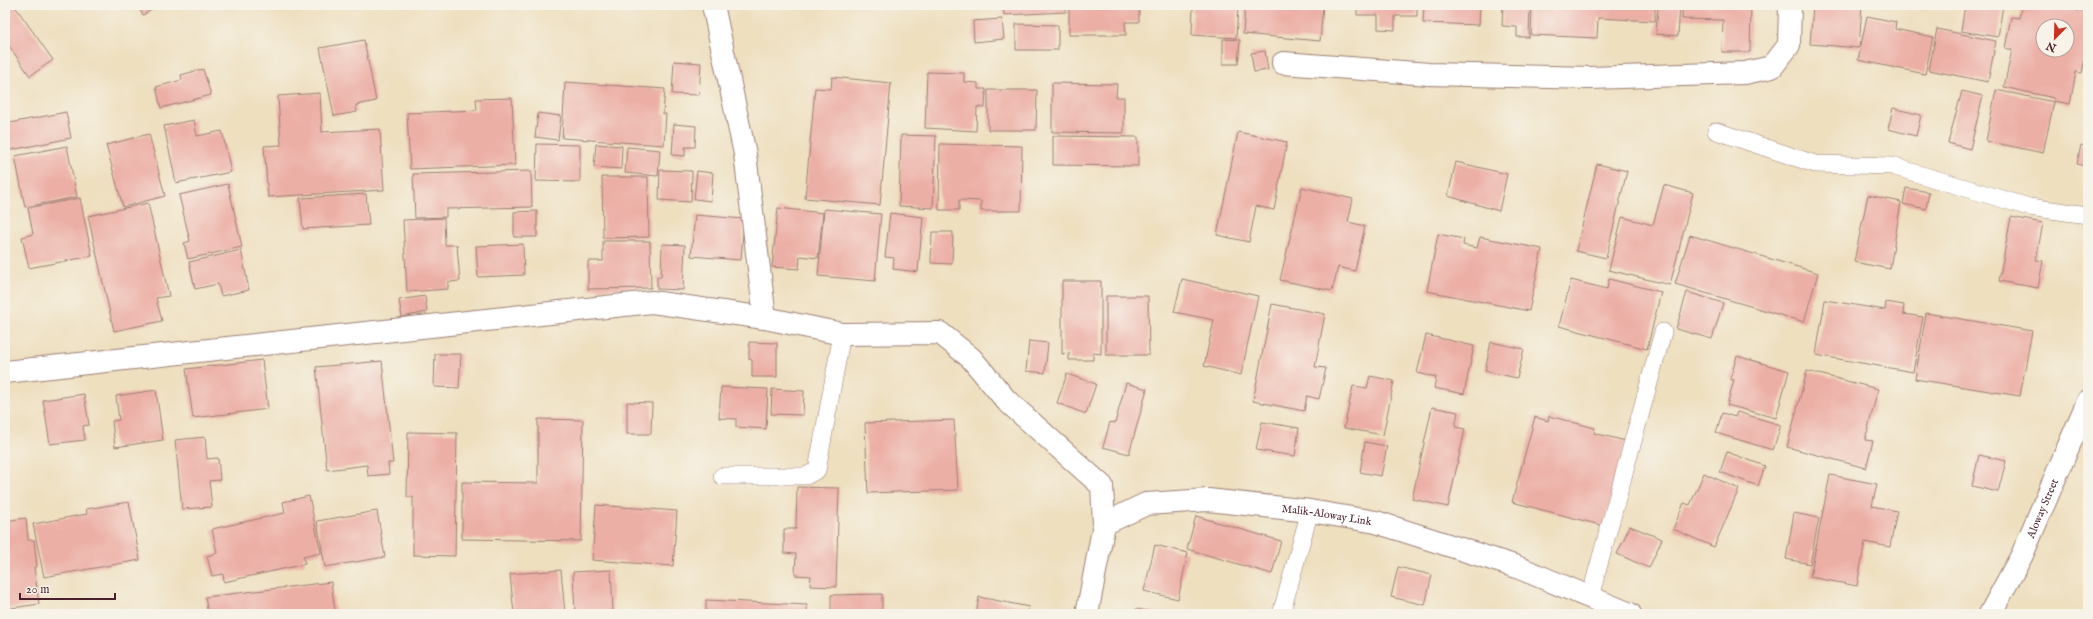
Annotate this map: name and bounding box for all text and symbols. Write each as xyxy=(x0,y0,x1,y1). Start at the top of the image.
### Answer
north arrow xyxy=(2035,18,2075,58)
text: N xyxy=(2044,38,2060,55)
street label: Aloway Street xyxy=(2024,477,2062,541)
street label: Malik-Aloway Link xyxy=(1281,502,1373,529)
scale bar xyxy=(20,575,115,601)
text: 20 m xyxy=(26,582,49,597)

